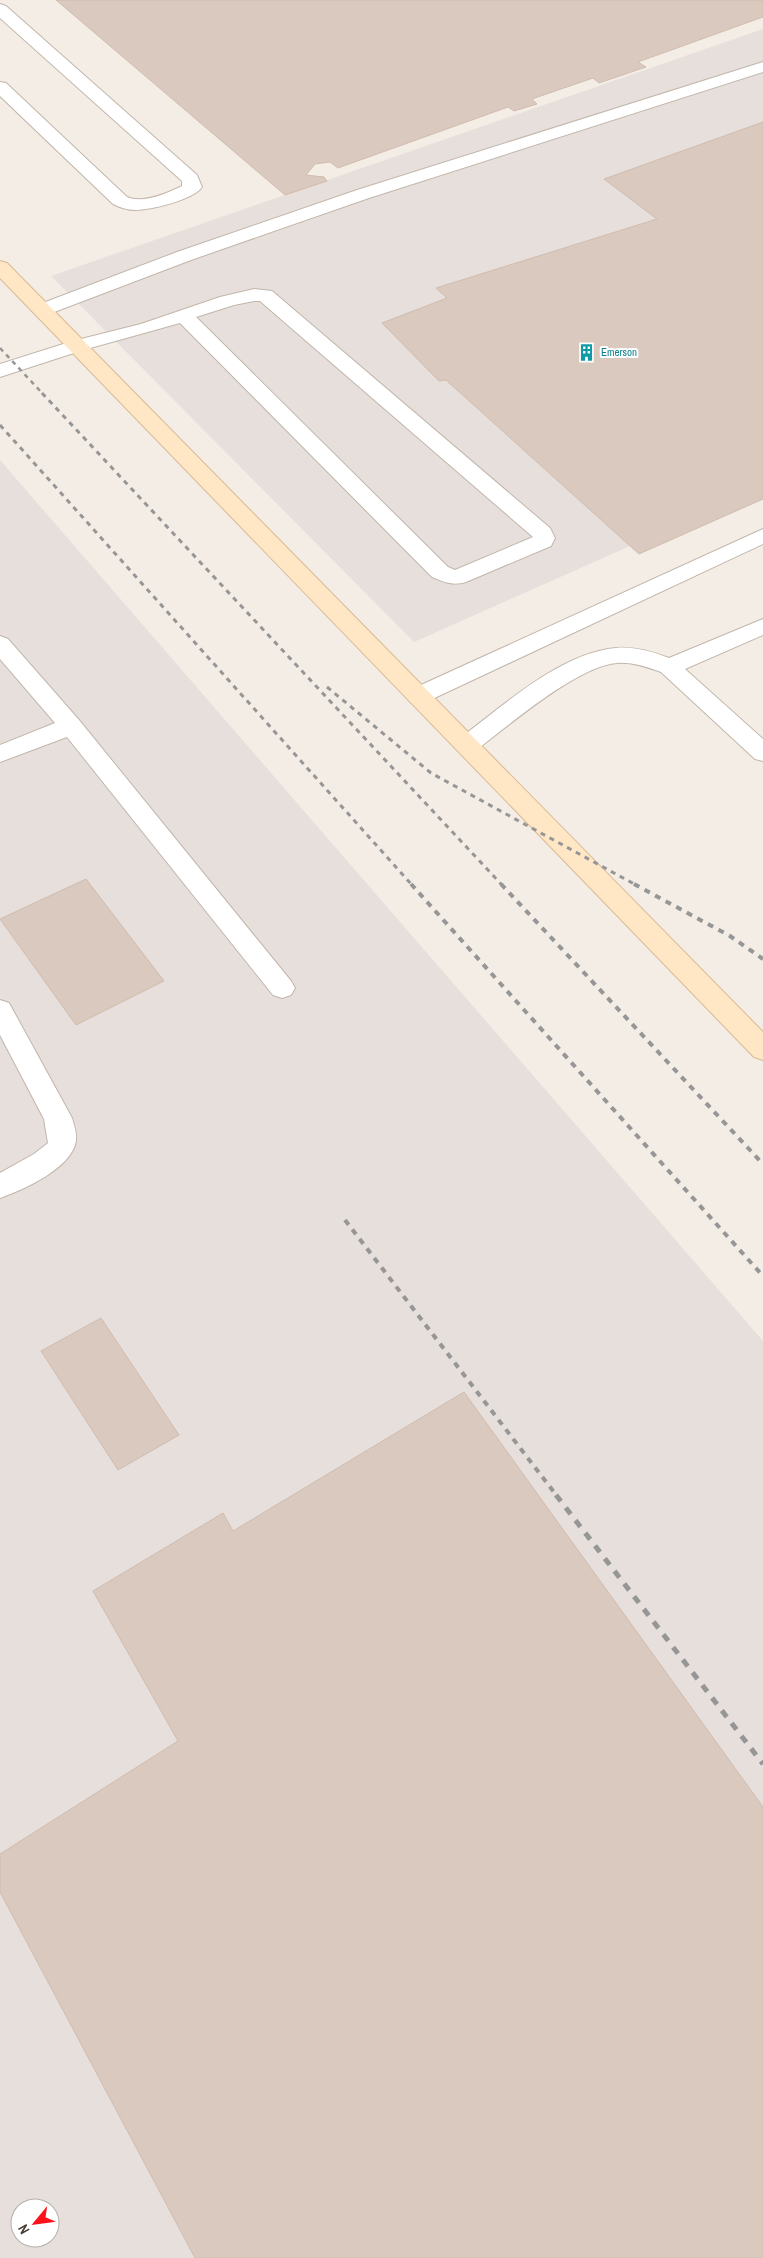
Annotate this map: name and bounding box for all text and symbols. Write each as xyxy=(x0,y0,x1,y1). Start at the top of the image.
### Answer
building icon: Emerson xyxy=(577,342,597,362)
place label: Emerson xyxy=(601,345,637,359)
north arrow xyxy=(10,2198,60,2248)
text: N xyxy=(14,2221,34,2237)

